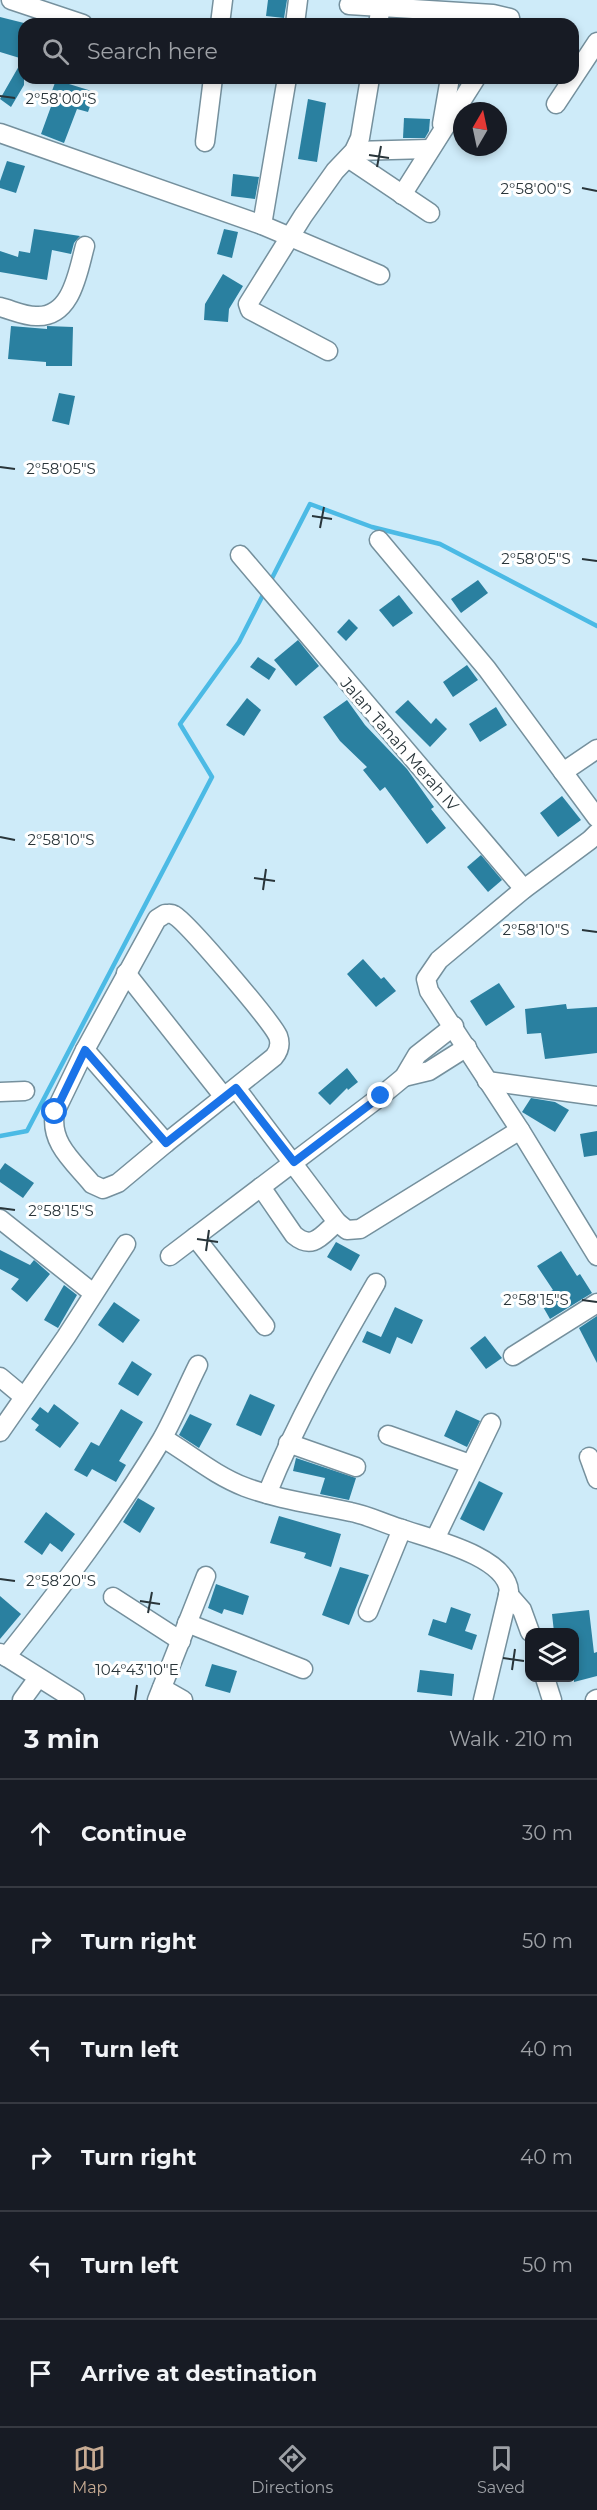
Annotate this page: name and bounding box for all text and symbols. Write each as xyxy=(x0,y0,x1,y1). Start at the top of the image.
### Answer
search box xyxy=(18,18,579,84)
icon: search xyxy=(39,35,72,68)
text: Search here xyxy=(87,38,218,65)
text: 2°58'00"S xyxy=(26,89,96,108)
north arrow xyxy=(453,102,507,156)
text: 2°58'00"S xyxy=(501,179,571,198)
text: 2°58'05"S xyxy=(26,459,96,478)
text: 2°58'05"S xyxy=(501,549,571,568)
street label: Jalan Tanah Merah IV xyxy=(336,673,463,816)
text: 2°58'10"S xyxy=(27,830,95,849)
text: 2°58'10"S xyxy=(502,920,570,939)
route end xyxy=(367,1082,393,1108)
route start xyxy=(41,1098,67,1124)
text: 2°58'15"S xyxy=(28,1201,94,1220)
text: 2°58'15"S xyxy=(503,1290,569,1309)
text: 2°58'20"S xyxy=(26,1571,96,1590)
map controls xyxy=(525,1628,579,1682)
button: layers xyxy=(525,1628,579,1682)
text: 104°43'10"E xyxy=(95,1660,179,1679)
text: 3 min xyxy=(24,1723,100,1755)
text: Walk · 210 m xyxy=(449,1727,573,1751)
icon: ahead xyxy=(24,1817,57,1850)
text: Continue xyxy=(81,1820,187,1847)
text: 30 m xyxy=(522,1821,573,1845)
icon: right xyxy=(24,1925,57,1958)
text: Turn right xyxy=(81,1928,196,1955)
text: 50 m xyxy=(522,1929,573,1953)
icon: left xyxy=(24,2033,57,2066)
text: Turn left xyxy=(81,2036,179,2063)
text: 40 m xyxy=(520,2037,573,2061)
icon: right xyxy=(24,2141,57,2174)
text: Turn right xyxy=(81,2144,196,2171)
text: 40 m xyxy=(520,2145,573,2169)
icon: left xyxy=(24,2249,57,2282)
text: Turn left xyxy=(81,2252,179,2279)
text: 50 m xyxy=(522,2253,573,2277)
icon: arrive xyxy=(24,2357,57,2390)
text: Arrive at destination xyxy=(81,2360,317,2387)
tab: Map xyxy=(72,2442,107,2497)
tab: Directions xyxy=(251,2442,333,2497)
tab: Saved xyxy=(477,2442,525,2497)

